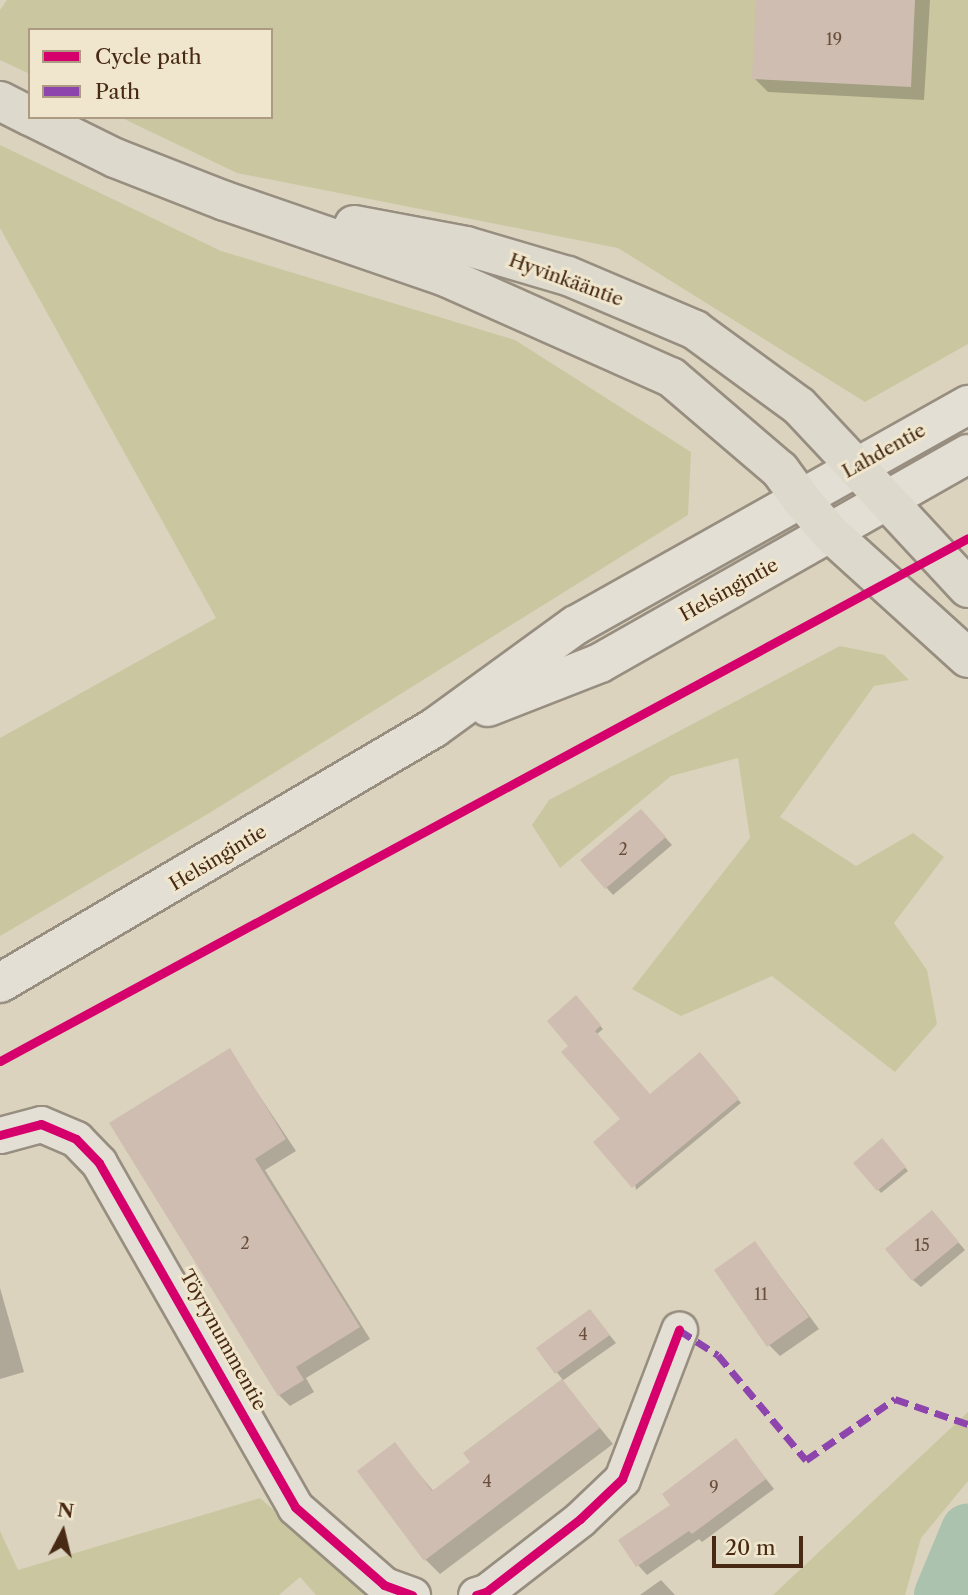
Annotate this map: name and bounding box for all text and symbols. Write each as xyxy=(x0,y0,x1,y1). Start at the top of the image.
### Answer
legend xyxy=(28,28,273,119)
house number: 19 xyxy=(826,29,842,49)
text: Cycle path xyxy=(95,44,202,69)
text: Path xyxy=(95,79,140,104)
street label: Hyvinkääntie xyxy=(506,249,626,311)
street label: Lahdentie xyxy=(838,419,930,483)
street label: Helsingintie xyxy=(676,554,782,626)
street label: Helsingintie xyxy=(165,820,271,896)
house number: 2 xyxy=(618,839,628,859)
house number: 2 xyxy=(240,1233,250,1253)
house number: 15 xyxy=(914,1235,930,1255)
street label: Töyrynummentie xyxy=(175,1266,271,1414)
house number: 11 xyxy=(754,1284,768,1304)
house number: 4 xyxy=(578,1324,588,1344)
house number: 4 xyxy=(482,1471,492,1491)
house number: 9 xyxy=(709,1477,719,1497)
north arrow xyxy=(28,1497,98,1567)
text: N xyxy=(56,1498,75,1523)
scale bar xyxy=(716,1522,807,1566)
text: 20 m xyxy=(725,1535,776,1560)

